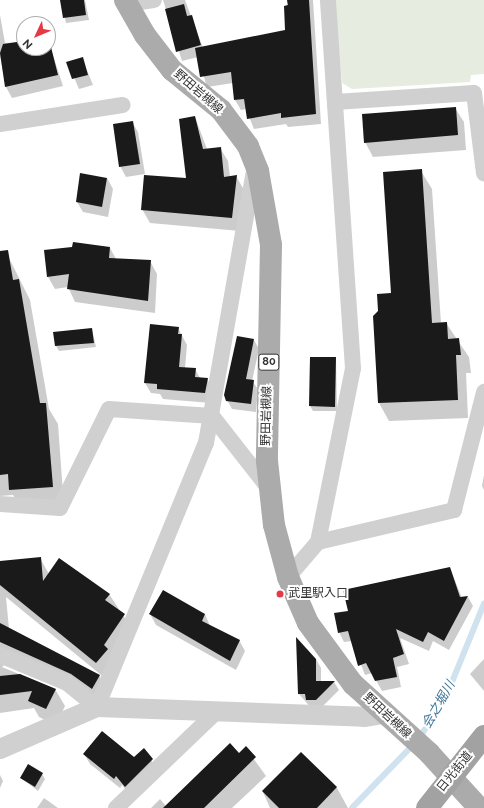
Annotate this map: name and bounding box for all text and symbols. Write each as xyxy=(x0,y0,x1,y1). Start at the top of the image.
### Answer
north arrow xyxy=(16,16,56,56)
text: N xyxy=(20,36,35,52)
street label: 野田岩槻線 xyxy=(171,67,225,117)
road number: 80 xyxy=(258,353,280,371)
street label: 野田岩槻線 xyxy=(259,386,275,446)
place label: 武里駅入口 xyxy=(288,587,348,601)
marker: 武里駅入口 xyxy=(275,589,285,599)
water label: 会之堀川 xyxy=(419,679,459,731)
street label: 野田岩槻線 xyxy=(360,690,414,742)
street label: 日光街道 xyxy=(434,749,476,795)

